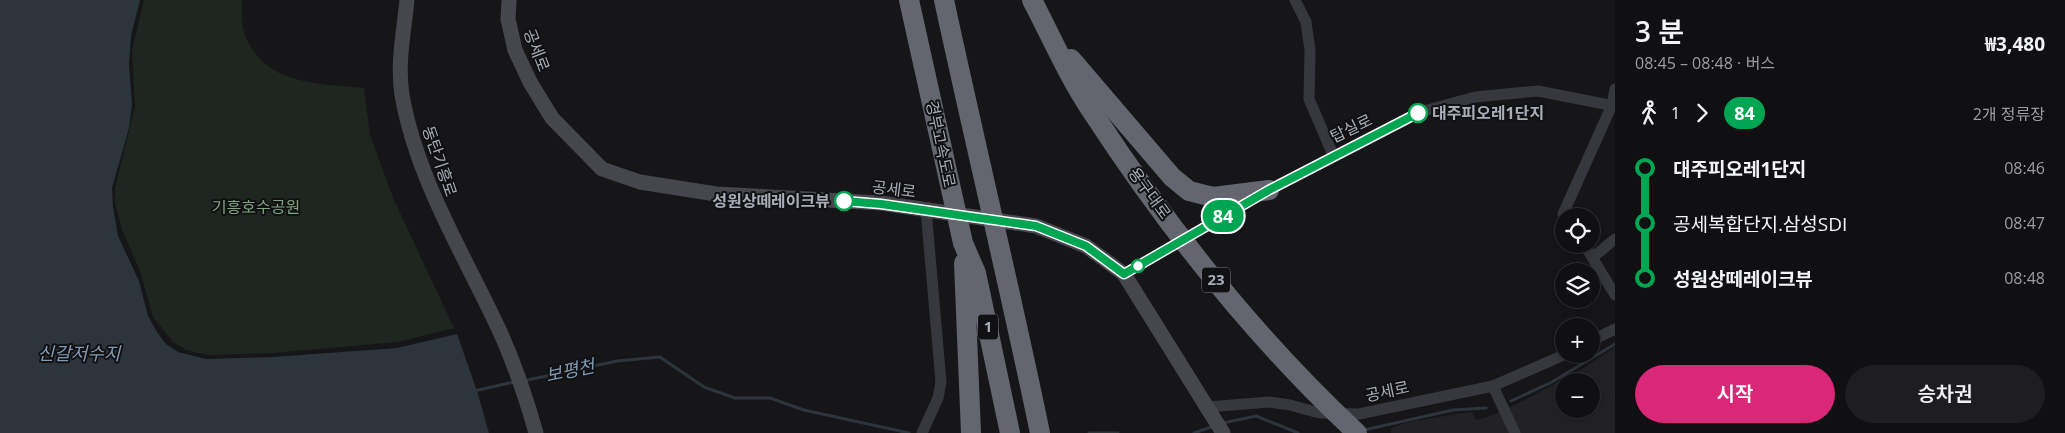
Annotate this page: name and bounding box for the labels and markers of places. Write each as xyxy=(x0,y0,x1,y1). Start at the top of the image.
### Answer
place label: 대주피오레1단지 xyxy=(1432,102,1544,124)
marker: 대주피오레1단지 xyxy=(1408,103,1428,123)
place label: 성원상떼레이크뷰 xyxy=(712,190,830,212)
marker: 성원상떼레이크뷰 xyxy=(834,191,854,211)
unlabelled marker xyxy=(1131,259,1145,273)

